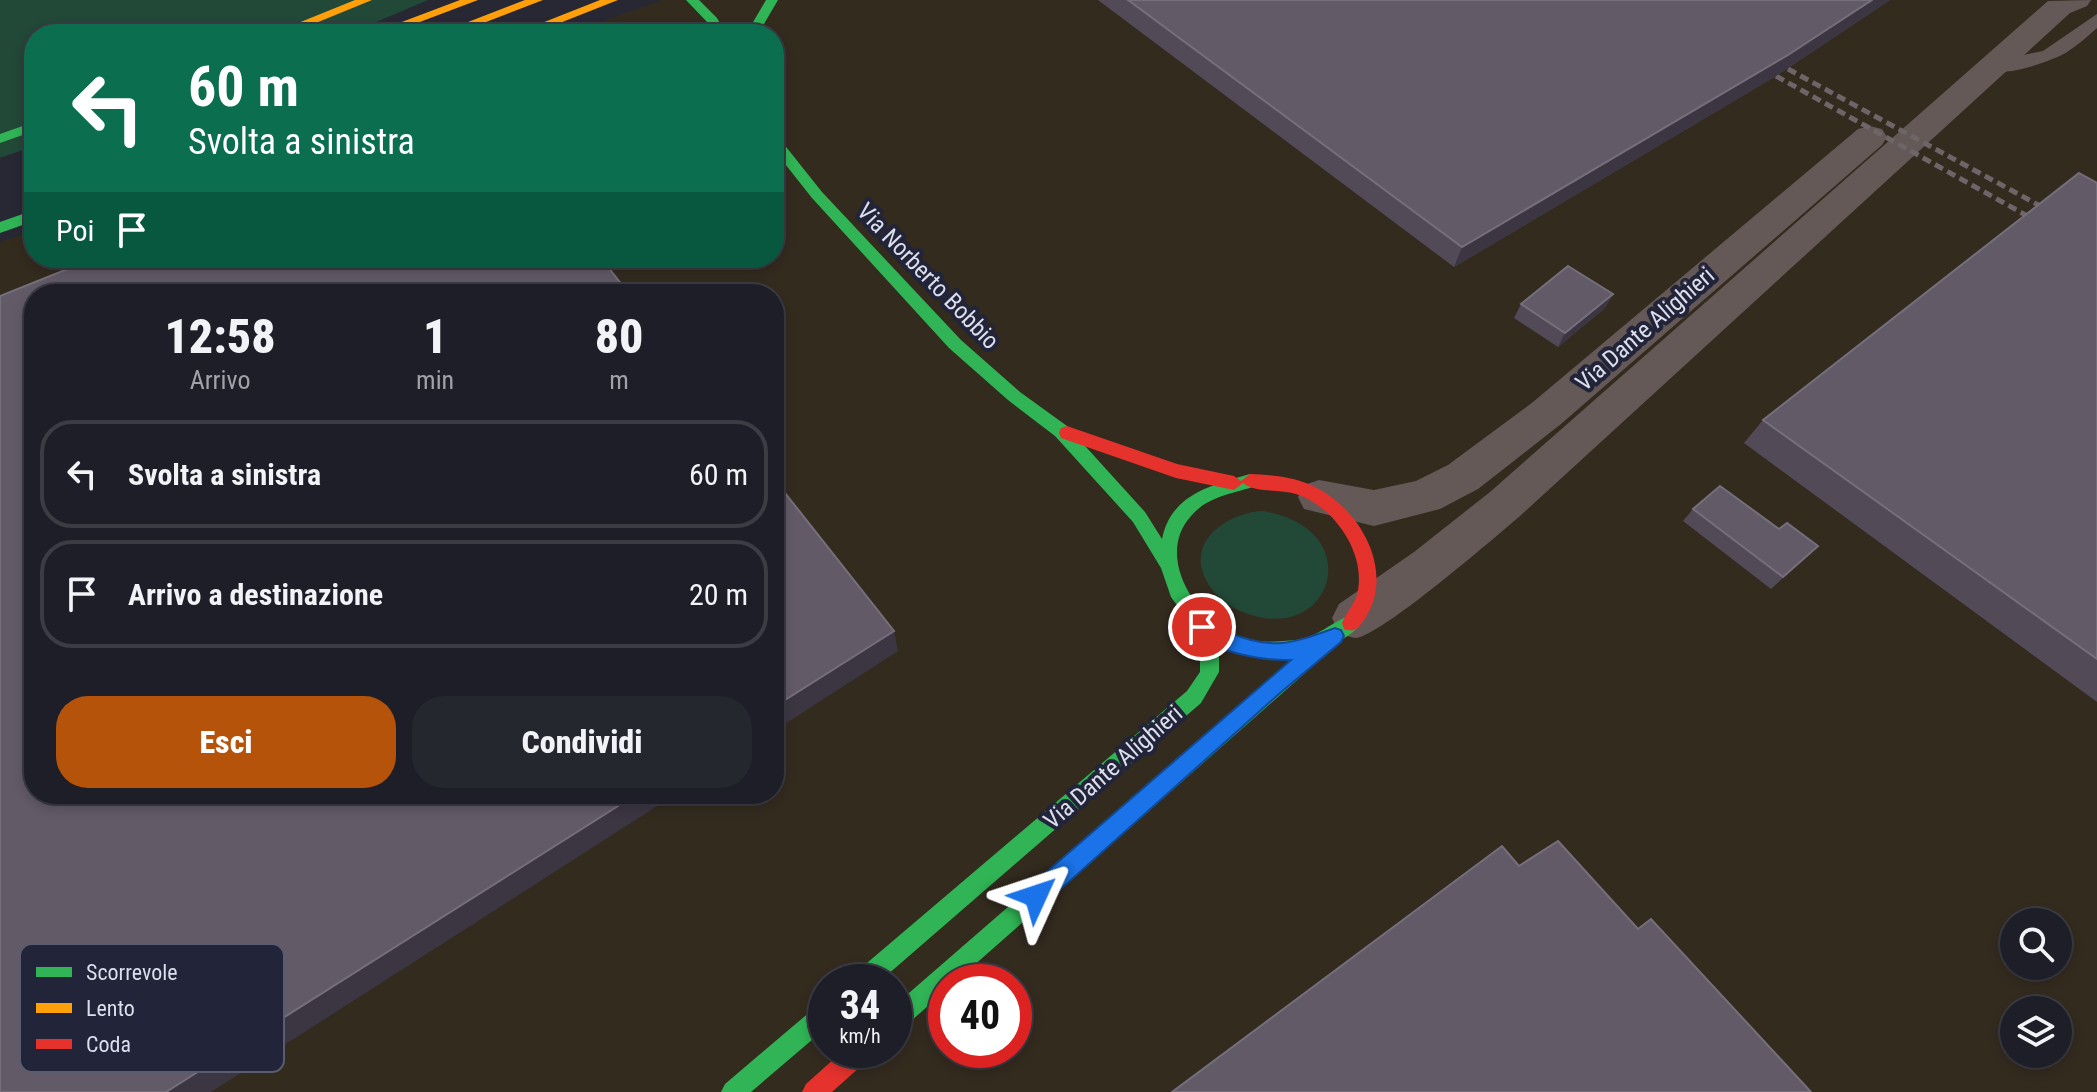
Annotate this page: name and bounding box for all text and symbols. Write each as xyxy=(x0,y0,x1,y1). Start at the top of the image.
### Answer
text: 60 m xyxy=(188,54,299,120)
icon: left xyxy=(56,56,160,160)
text: Svolta a sinistra xyxy=(188,121,415,163)
street label: Via Norberto Bobbio xyxy=(851,197,1005,355)
icon: arrive xyxy=(110,208,154,252)
text: Poi xyxy=(56,213,94,248)
street label: Via Dante Alighieri xyxy=(1570,261,1720,397)
text: 12:58 xyxy=(164,308,276,365)
text: 1 xyxy=(423,308,447,365)
text: 80 xyxy=(595,308,643,365)
text: Arrivo xyxy=(190,365,250,395)
text: min xyxy=(416,365,454,395)
text: m xyxy=(609,365,629,395)
icon: left xyxy=(60,452,104,496)
text: Svolta a sinistra xyxy=(128,457,321,492)
text: 60 m xyxy=(689,457,748,492)
icon: arrive xyxy=(60,572,104,616)
text: Arrivo a destinazione xyxy=(128,577,383,612)
text: 20 m xyxy=(689,577,748,612)
pin xyxy=(1168,593,1236,661)
icon: arrive xyxy=(1180,605,1224,649)
button: Esci xyxy=(56,696,396,788)
button: Condividi xyxy=(412,696,752,788)
street label: Via Dante Alighieri xyxy=(1038,699,1188,835)
position arrow xyxy=(994,854,1078,938)
map controls xyxy=(2000,908,2072,1068)
button: search xyxy=(2000,908,2072,980)
legend xyxy=(20,944,284,1072)
text: Scorrevole xyxy=(86,960,178,985)
speed limit sign: 40 xyxy=(928,964,1032,1068)
text: 34 xyxy=(840,982,880,1029)
text: Lento xyxy=(86,996,135,1021)
button: layers xyxy=(2000,996,2072,1068)
text: km/h xyxy=(839,1024,881,1048)
text: Coda xyxy=(86,1032,131,1057)

